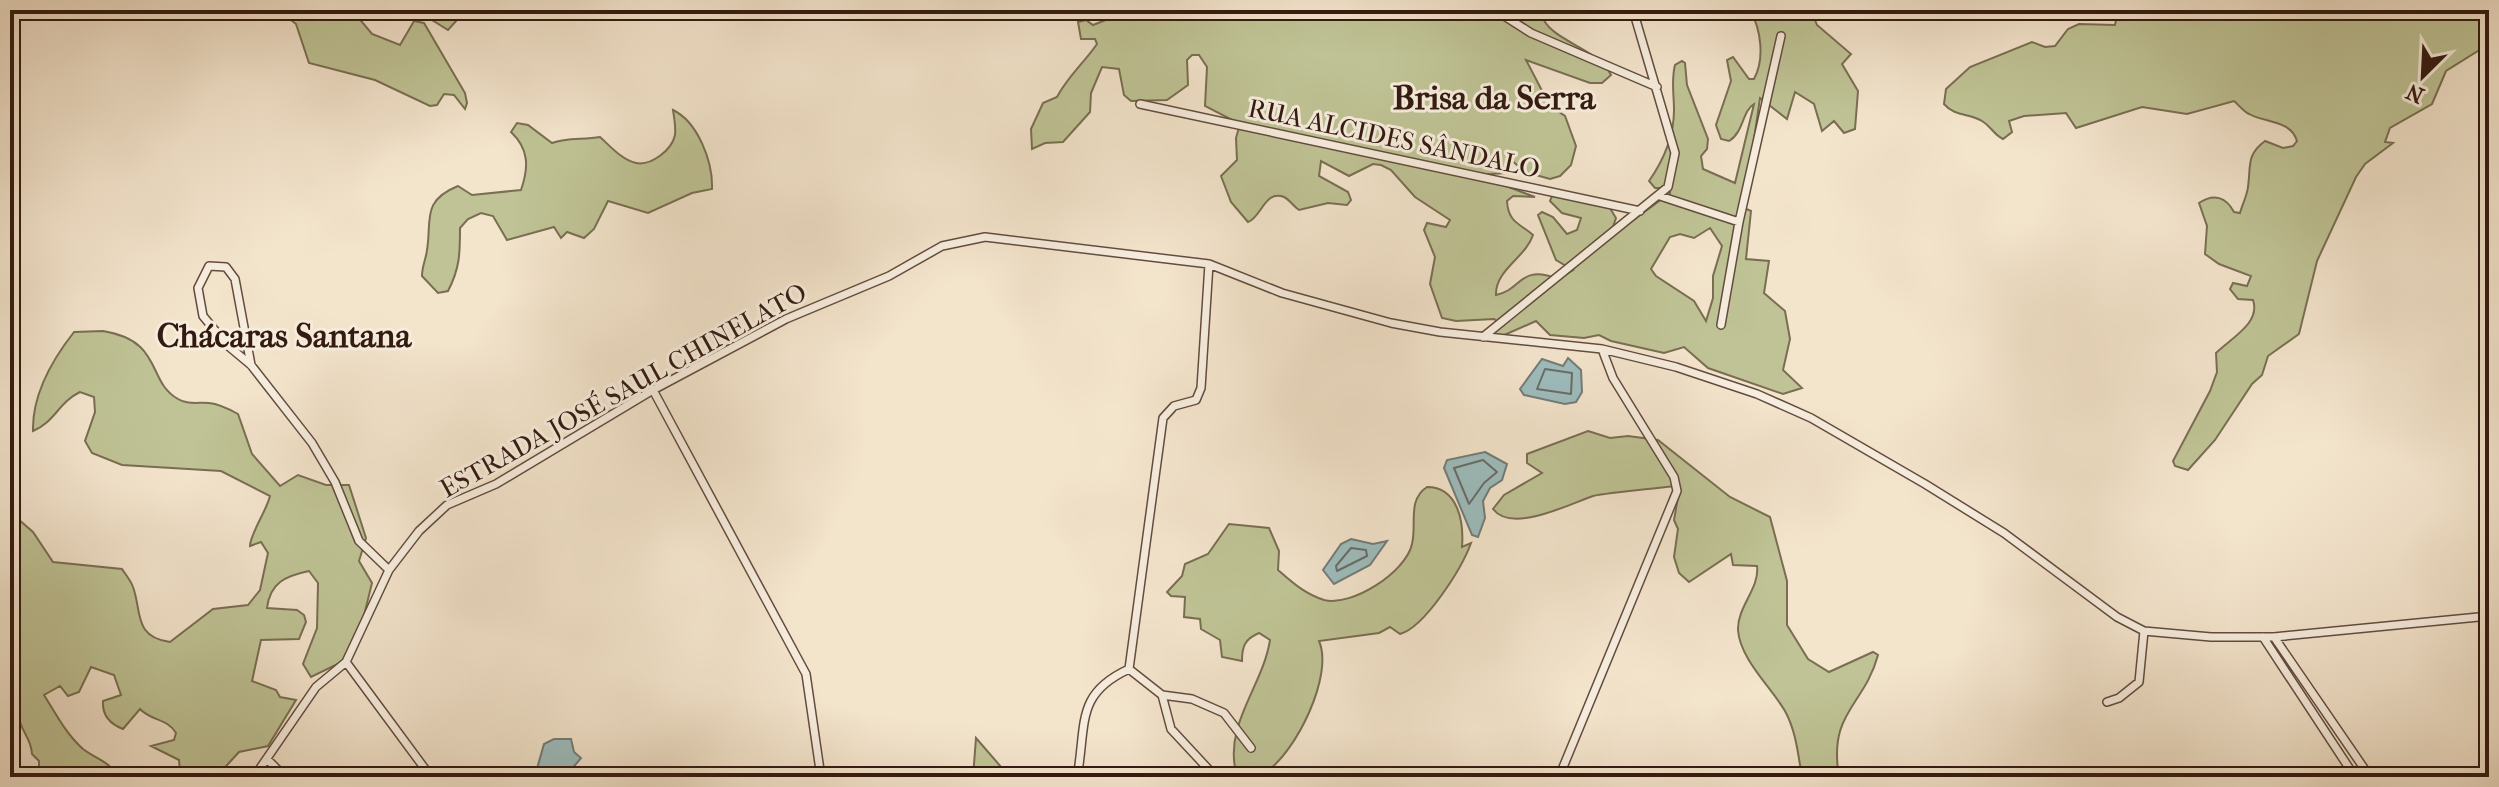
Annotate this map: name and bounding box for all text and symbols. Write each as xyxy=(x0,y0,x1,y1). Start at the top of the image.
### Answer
north arrow xyxy=(2383,36,2463,116)
district label: Brisa da Serra xyxy=(1393,78,1597,118)
text: N xyxy=(2402,78,2428,109)
street label: RUA ALCIDES SÂNDALO xyxy=(1245,91,1543,185)
street label: ESTRADA JOSÉ SAUL CHINELATO xyxy=(434,276,812,504)
district label: Chácaras Santana xyxy=(157,316,413,356)

